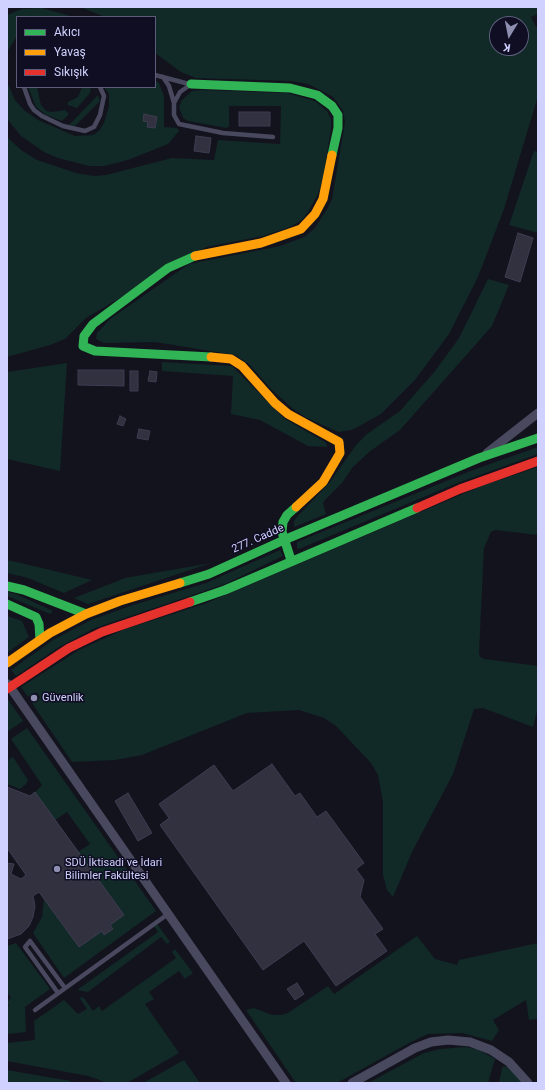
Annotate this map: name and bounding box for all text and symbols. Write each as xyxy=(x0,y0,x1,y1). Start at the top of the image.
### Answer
legend xyxy=(16,16,156,88)
north arrow xyxy=(489,16,529,56)
text: Akıcı xyxy=(54,25,80,39)
text: K xyxy=(502,40,512,54)
text: Yavaş xyxy=(54,45,86,59)
text: Sıkışık xyxy=(54,65,88,79)
street label: 277. Cadde xyxy=(230,522,286,556)
place label: Güvenlik xyxy=(42,691,84,705)
marker: Güvenlik xyxy=(29,693,39,703)
place label: SDÜ İktisadi ve İdari Bilimler Fakültesi xyxy=(65,856,162,882)
marker: SDÜ İktisadi ve İdari Bilimler Fakültesi xyxy=(52,864,62,874)

